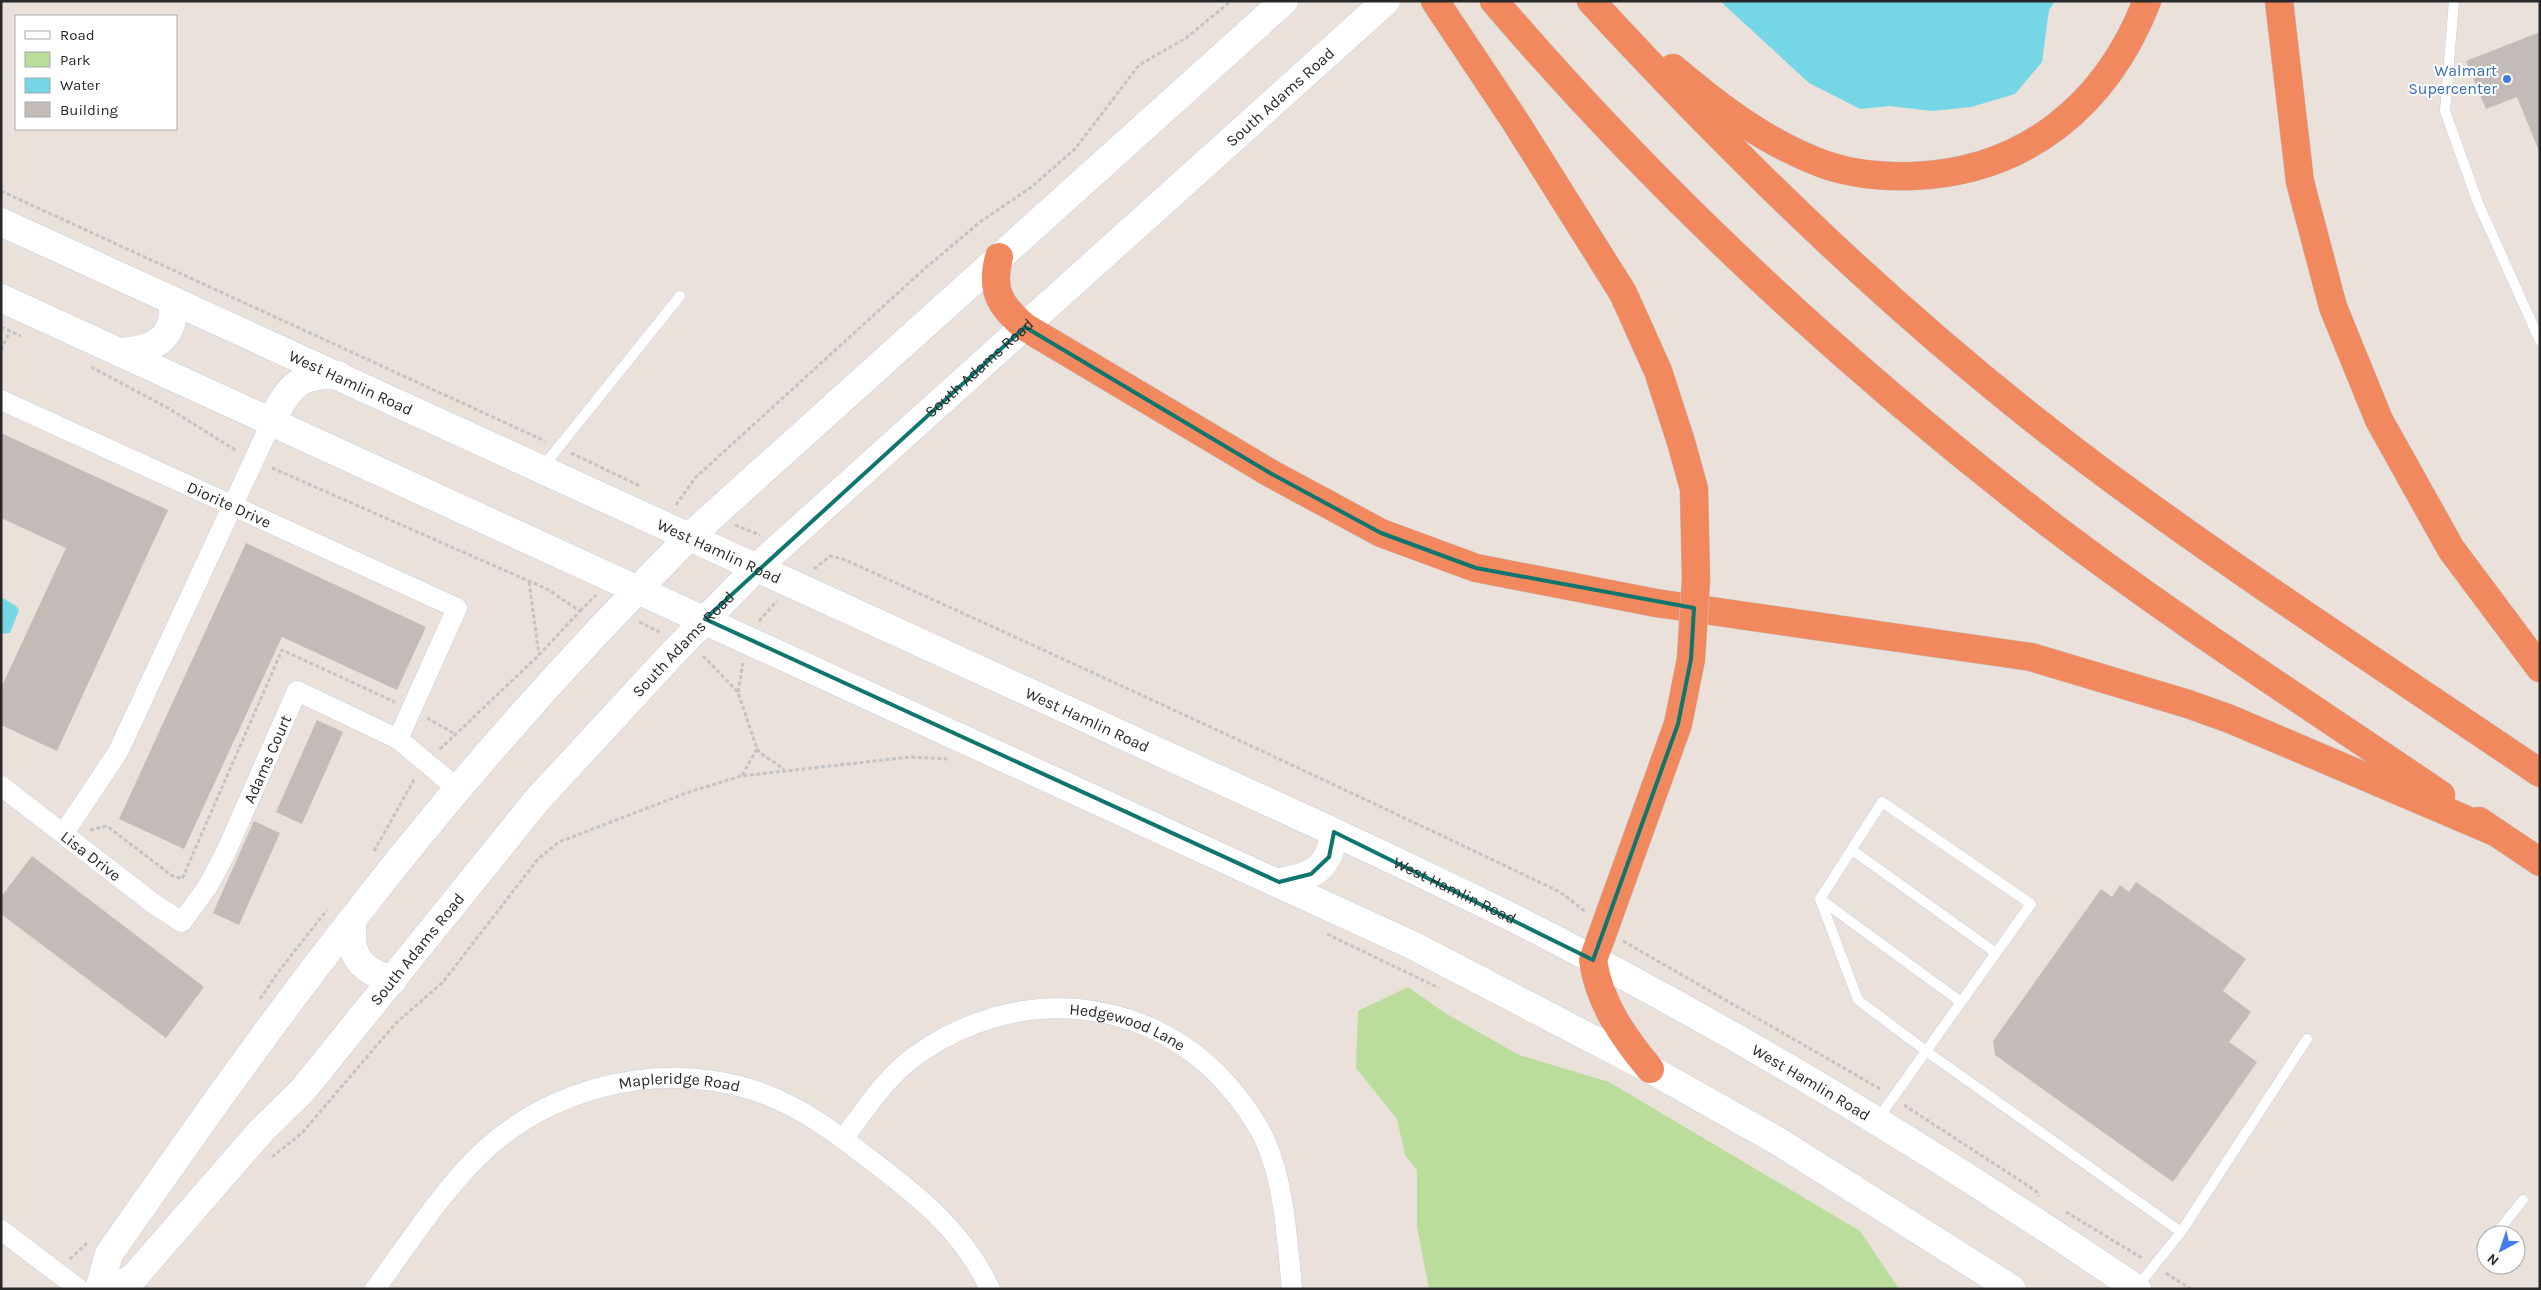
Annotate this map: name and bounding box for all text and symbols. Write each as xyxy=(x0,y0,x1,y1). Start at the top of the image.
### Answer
legend xyxy=(15,15,178,130)
text: Road xyxy=(60,26,95,44)
street label: South Adams Road xyxy=(1222,43,1338,151)
text: Park xyxy=(60,51,90,69)
place label: Walmart Supercenter xyxy=(2408,61,2497,98)
marker: Walmart Supercenter xyxy=(2501,73,2513,85)
text: Water xyxy=(60,76,101,94)
text: Building xyxy=(60,101,118,119)
street label: South Adams Road xyxy=(921,314,1037,422)
street label: West Hamlin Road xyxy=(286,346,416,419)
street label: Diorite Drive xyxy=(184,477,274,532)
street label: West Hamlin Road xyxy=(654,515,784,588)
street label: South Adams Road xyxy=(628,587,738,701)
street label: West Hamlin Road xyxy=(1022,683,1152,756)
street label: Adams Court xyxy=(240,712,295,806)
street label: Lisa Drive xyxy=(57,827,125,885)
street label: West Hamlin Road xyxy=(1390,853,1519,928)
street label: South Adams Road xyxy=(366,889,468,1009)
street label: Hedgewood Lane xyxy=(1069,1000,1189,1055)
street label: West Hamlin Road xyxy=(1748,1040,1874,1125)
street label: Mapleridge Road xyxy=(617,1069,742,1096)
north arrow xyxy=(2476,1225,2526,1275)
text: N xyxy=(2484,1250,2502,1269)

